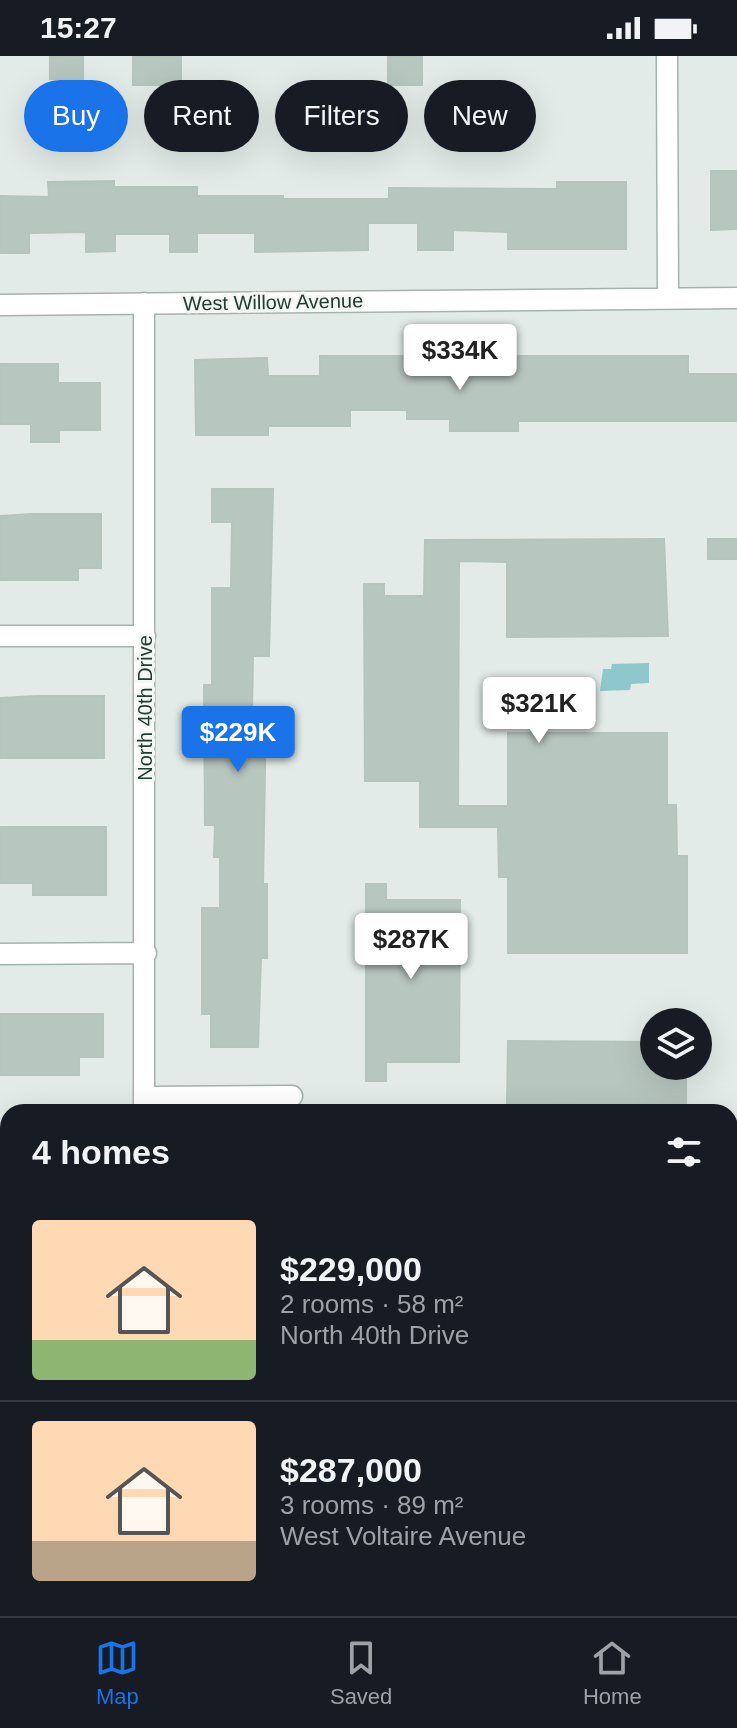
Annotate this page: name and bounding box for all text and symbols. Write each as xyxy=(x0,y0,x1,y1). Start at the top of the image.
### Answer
text: 15:27 xyxy=(40,11,117,44)
chip: Buy xyxy=(24,80,128,152)
chip: Rent xyxy=(144,80,259,152)
chip: Filters xyxy=(275,80,408,152)
chip: New xyxy=(424,80,536,152)
street label: West Willow Avenue xyxy=(183,289,363,315)
pin: $334K xyxy=(404,324,516,392)
text: $334K xyxy=(422,335,498,365)
street label: North 40th Drive xyxy=(134,635,156,781)
pin: $321K xyxy=(483,677,595,745)
text: $321K xyxy=(501,688,577,718)
pin: $229K xyxy=(182,706,294,774)
text: $229K xyxy=(200,717,276,747)
pin: $287K xyxy=(355,913,467,981)
text: $287K xyxy=(373,924,449,954)
map controls xyxy=(640,1008,712,1080)
button: layers xyxy=(640,1008,712,1080)
icon: filters xyxy=(662,1130,706,1174)
text: 4 homes xyxy=(32,1133,170,1171)
text: $229,000 xyxy=(280,1250,422,1288)
icon: home xyxy=(96,1252,192,1348)
text: 2 rooms · 58 m² xyxy=(280,1289,464,1319)
text: North 40th Drive xyxy=(280,1320,469,1350)
text: $287,000 xyxy=(280,1451,422,1489)
icon: home xyxy=(96,1453,192,1549)
text: 3 rooms · 89 m² xyxy=(280,1490,464,1520)
text: West Voltaire Avenue xyxy=(280,1521,526,1551)
tab: Map xyxy=(95,1636,139,1710)
tab: Saved xyxy=(330,1636,392,1710)
tab: Home xyxy=(583,1636,642,1710)

